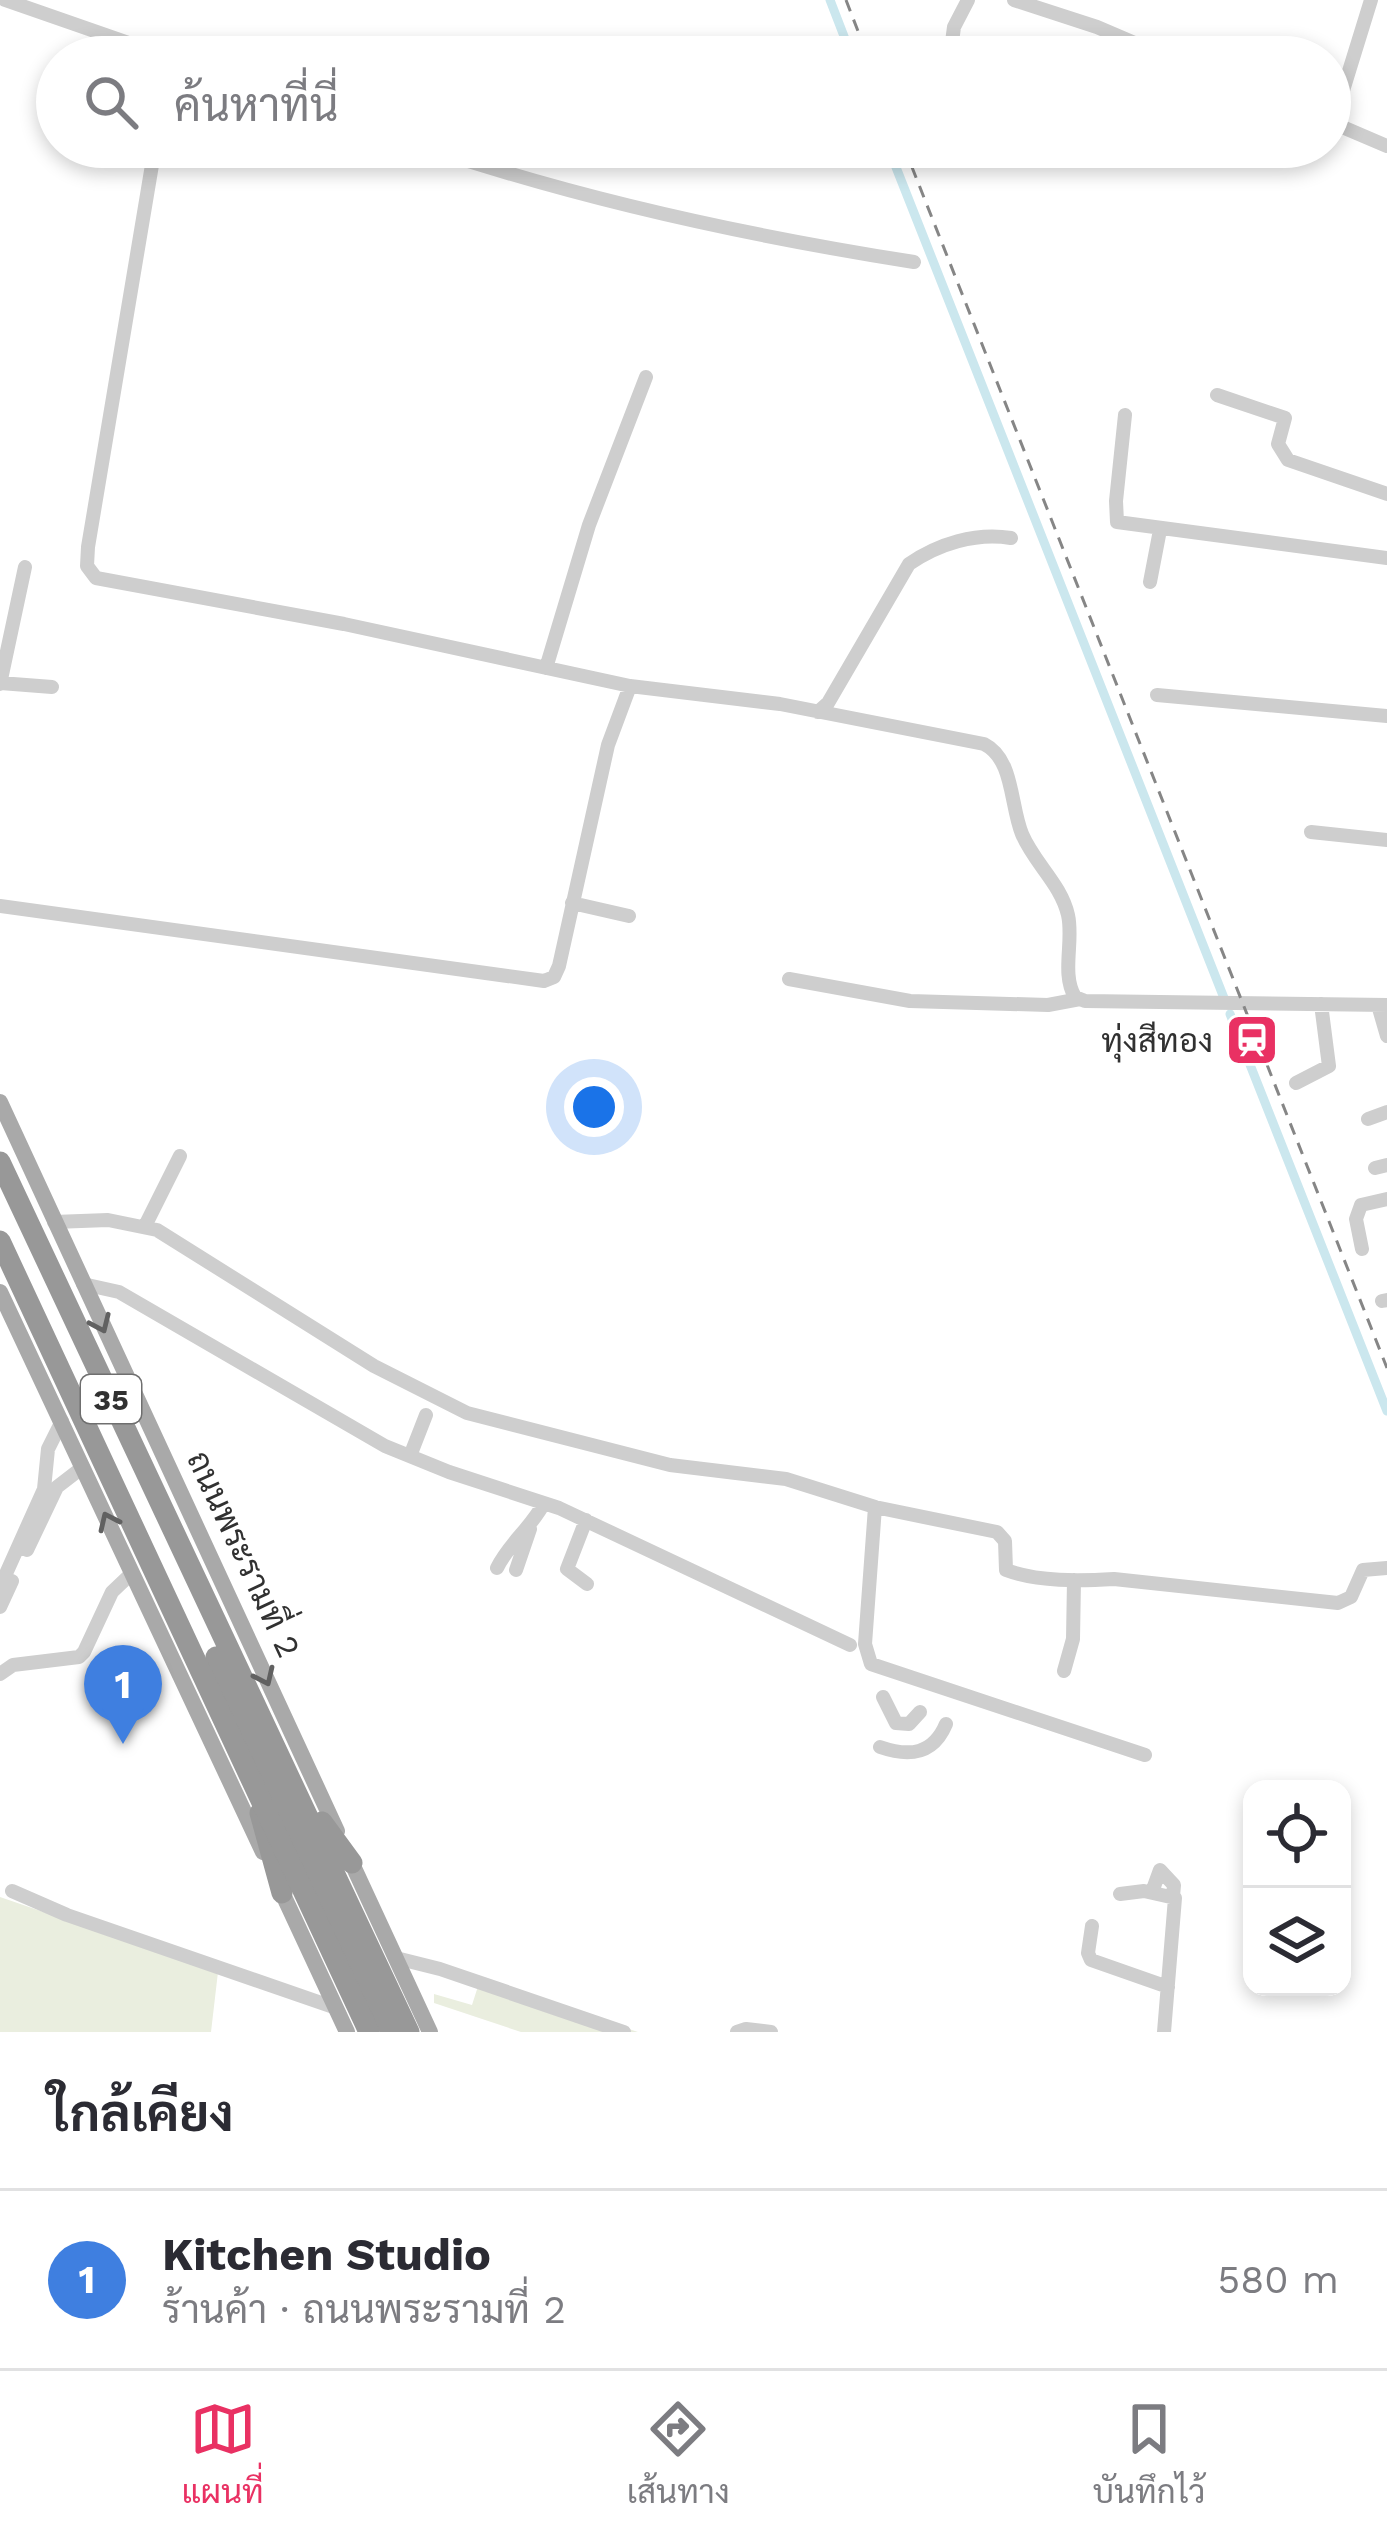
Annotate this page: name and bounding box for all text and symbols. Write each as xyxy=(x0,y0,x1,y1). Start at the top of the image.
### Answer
search box xyxy=(36,36,1351,168)
icon: search xyxy=(78,69,144,135)
text: ค้นหาที่นี่ xyxy=(174,79,338,132)
station icon: ทุ่งสีทอง xyxy=(1224,1012,1280,1068)
place label: ทุ่งสีทอง xyxy=(1101,1021,1213,1063)
your location xyxy=(564,1077,624,1137)
one-way arrow xyxy=(86,1311,110,1333)
road number: 35 xyxy=(81,1375,141,1423)
street label: ถนนพระรามที่ 2 xyxy=(179,1440,318,1663)
one-way arrow xyxy=(99,1512,122,1533)
pin: 1 xyxy=(84,1645,162,1744)
one-way arrow xyxy=(251,1665,275,1686)
map controls xyxy=(1243,1780,1351,1996)
button: locate xyxy=(1243,1780,1351,1888)
button: layers xyxy=(1243,1888,1351,1996)
text: ใกล้เคียง xyxy=(48,2084,234,2143)
text: Kitchen Studio xyxy=(162,2228,491,2281)
text: 1 xyxy=(79,2257,95,2302)
text: 580 m xyxy=(1218,2257,1339,2302)
text: ร้านค้า · ถนนพระรามที่ 2 xyxy=(162,2287,566,2332)
tab: แผนที่ xyxy=(181,2396,264,2511)
tab: เส้นทาง xyxy=(627,2396,730,2511)
tab: บันทึกไว้ xyxy=(1093,2396,1206,2511)

